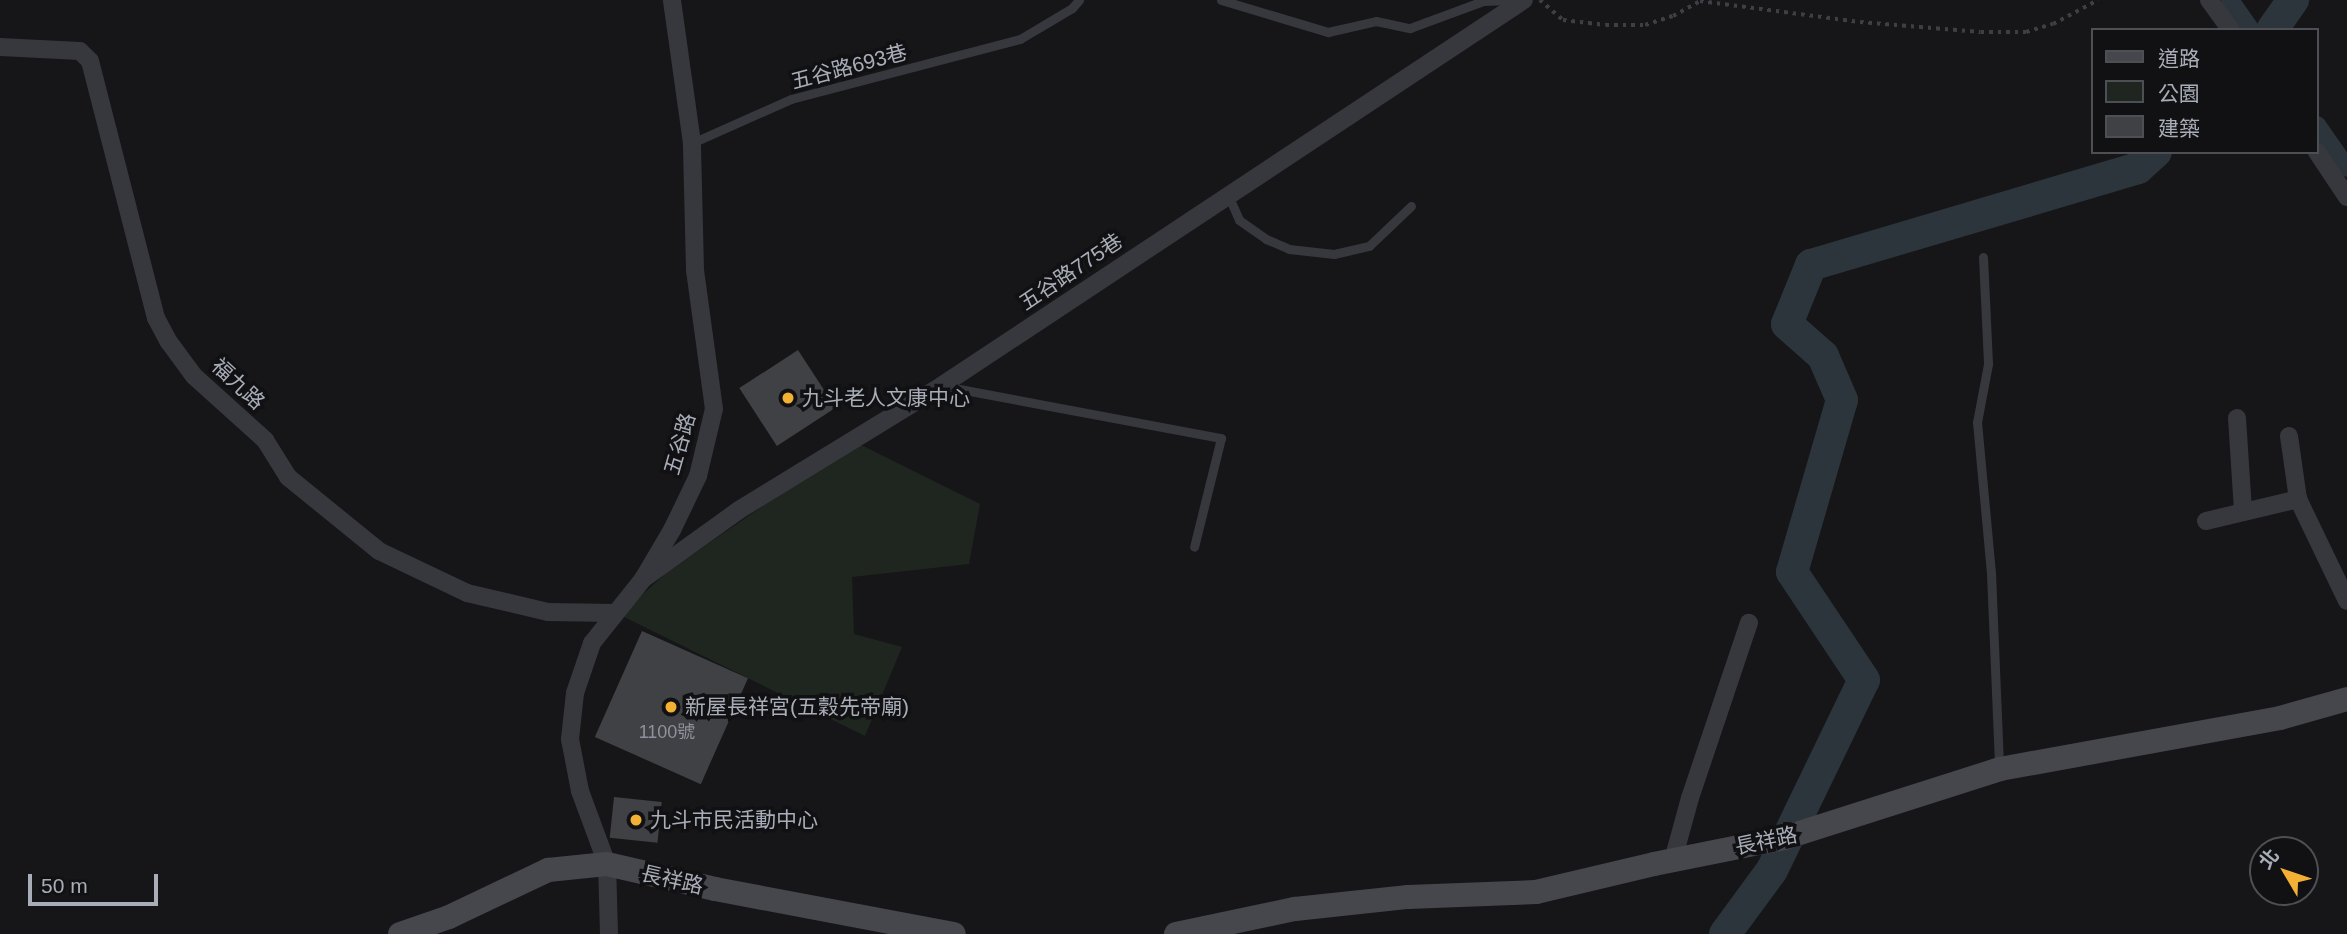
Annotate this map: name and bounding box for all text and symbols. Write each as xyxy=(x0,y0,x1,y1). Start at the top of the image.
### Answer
legend xyxy=(2092,28,2319,154)
street label: 五谷路693巷 xyxy=(788,39,910,95)
text: 道路 xyxy=(2158,47,2200,70)
text: 公園 xyxy=(2158,82,2200,105)
text: 建築 xyxy=(2158,117,2200,140)
street label: 五谷路775巷 xyxy=(1015,228,1127,316)
street label: 福九路 xyxy=(206,353,270,415)
place label: 九斗老人文康中心 xyxy=(802,385,970,411)
marker: 九斗老人文康中心 xyxy=(780,390,796,406)
street label: 五谷路 xyxy=(659,410,701,478)
place label: 新屋長祥宮(五穀先帝廟) xyxy=(685,694,909,720)
marker: 新屋長祥宮(五穀先帝廟) xyxy=(663,699,679,715)
house number: 1100號 xyxy=(639,721,695,743)
place label: 九斗市民活動中心 xyxy=(650,807,818,833)
marker: 九斗市民活動中心 xyxy=(628,812,644,828)
street label: 長祥路 xyxy=(1733,822,1799,860)
north arrow xyxy=(2249,836,2319,906)
text: 北 xyxy=(2255,845,2283,873)
scale bar xyxy=(32,860,161,904)
street label: 長祥路 xyxy=(638,861,706,899)
text: 50 m xyxy=(41,874,88,897)

